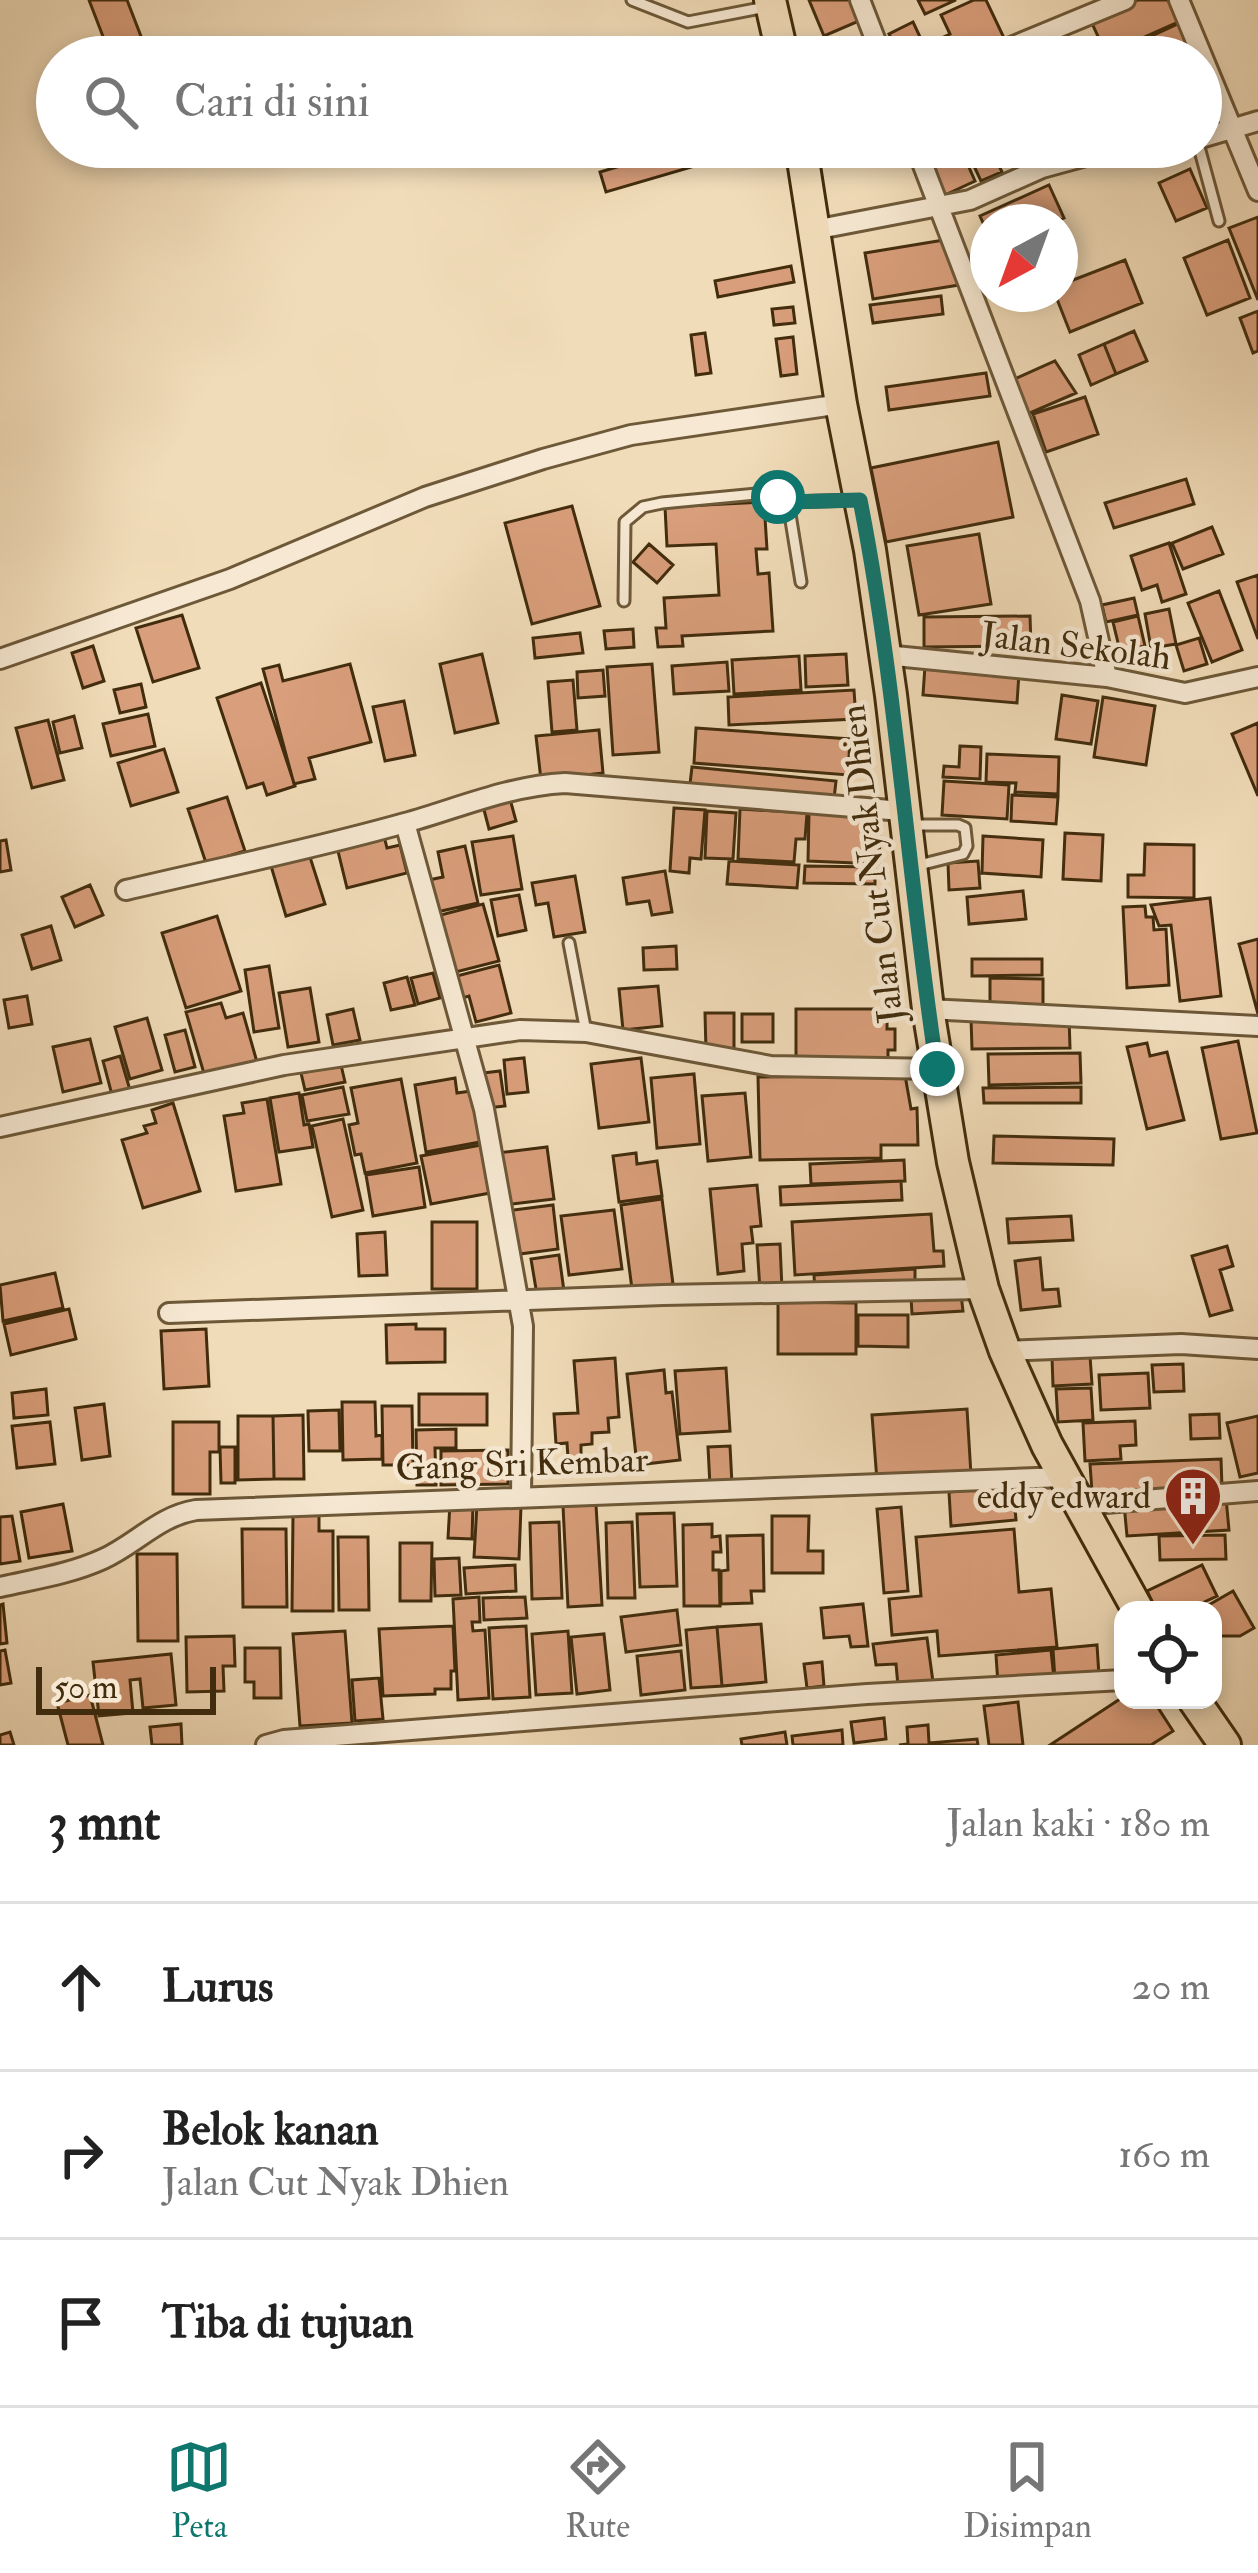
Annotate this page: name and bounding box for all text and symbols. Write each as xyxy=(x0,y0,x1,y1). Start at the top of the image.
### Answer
search box xyxy=(36,36,1222,168)
icon: search xyxy=(78,69,144,135)
text: Cari di sini xyxy=(174,74,370,130)
north arrow xyxy=(970,204,1078,312)
route start xyxy=(751,470,805,524)
street label: Jalan Sekolah xyxy=(978,612,1173,680)
street label: Jalan Cut Nyak Dhien xyxy=(830,702,914,1027)
route end xyxy=(910,1042,964,1096)
street label: Gang Sri Kembar xyxy=(395,1437,650,1491)
building icon: eddy edward xyxy=(1162,1465,1224,1547)
place label: eddy edward xyxy=(977,1474,1151,1519)
map controls xyxy=(1114,1601,1222,1709)
button: locate xyxy=(1114,1601,1222,1709)
scale bar xyxy=(36,1661,216,1714)
text: 50 m xyxy=(54,1667,118,1708)
text: 3 mnt xyxy=(48,1791,160,1855)
text: Jalan kaki · 180 m xyxy=(947,1799,1210,1848)
icon: ahead xyxy=(48,1954,114,2020)
text: Lurus xyxy=(162,1959,273,2015)
text: 20 m xyxy=(1132,1962,1210,2011)
text: Belok kanan xyxy=(162,2102,379,2158)
icon: right xyxy=(48,2122,114,2188)
text: 160 m xyxy=(1118,2130,1210,2179)
text: Jalan Cut Nyak Dhien xyxy=(162,2158,509,2207)
icon: arrive xyxy=(48,2290,114,2356)
text: Tiba di tujuan xyxy=(162,2295,414,2351)
tab: Peta xyxy=(166,2434,232,2547)
tab: Rute xyxy=(565,2434,631,2547)
tab: Disimpan xyxy=(963,2434,1092,2547)

